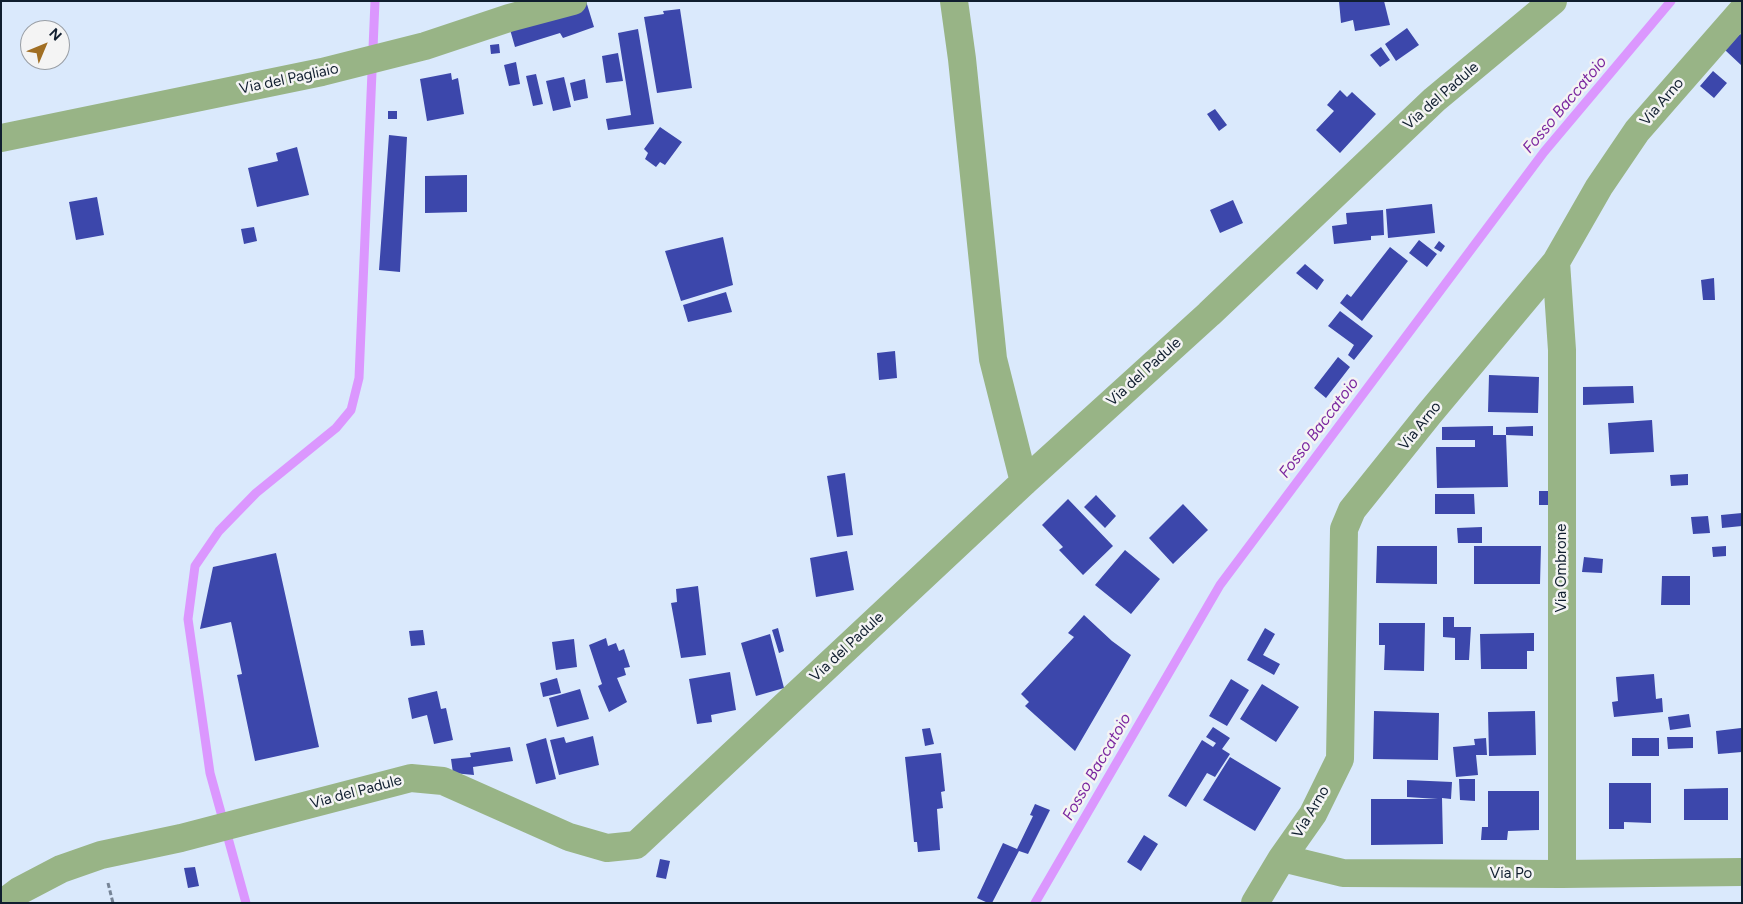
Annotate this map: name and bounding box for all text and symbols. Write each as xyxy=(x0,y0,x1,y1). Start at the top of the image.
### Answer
north arrow xyxy=(20,20,70,70)
text: N xyxy=(45,25,65,45)
water label: Fosso Baccatoio xyxy=(1519,53,1611,157)
street label: Via del Padule xyxy=(1400,58,1482,134)
street label: Via del Pagliaio xyxy=(238,60,340,98)
street label: Via Arno xyxy=(1636,74,1688,130)
street label: Via del Padule xyxy=(1103,334,1185,410)
water label: Fosso Baccatoio xyxy=(1275,374,1363,482)
street label: Via Arno xyxy=(1395,398,1445,454)
street label: Via Ombrone xyxy=(1553,524,1571,612)
street label: Via del Padule xyxy=(806,608,888,686)
water label: Fosso Baccatoio xyxy=(1059,710,1135,824)
street label: Via del Padule xyxy=(308,771,404,813)
street label: Via Arno xyxy=(1288,783,1334,841)
street label: Via Po xyxy=(1490,865,1532,883)

